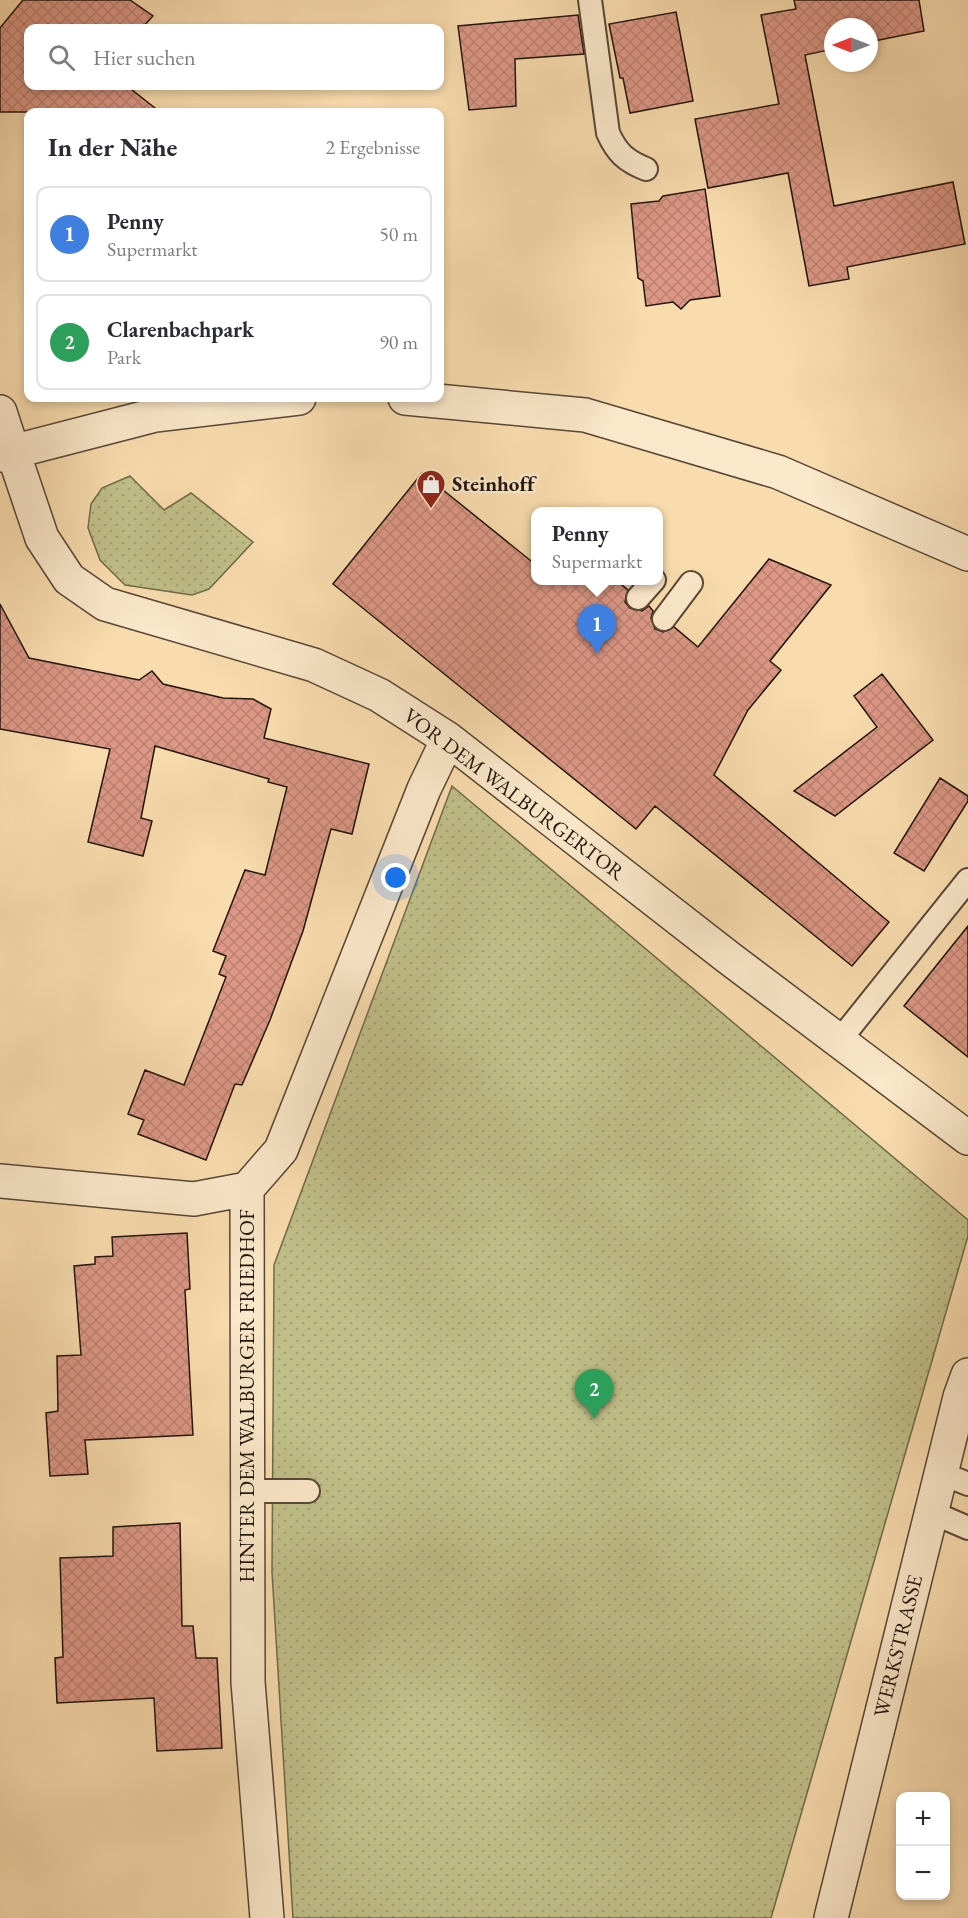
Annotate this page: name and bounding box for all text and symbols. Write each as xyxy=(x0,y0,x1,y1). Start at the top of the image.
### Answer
north arrow xyxy=(824,18,878,72)
search box xyxy=(24,24,444,90)
icon: search xyxy=(45,41,78,74)
text: Hier suchen xyxy=(93,43,196,72)
text: In der Nähe xyxy=(48,130,177,164)
text: 2 Ergebnisse xyxy=(325,134,420,160)
text: Penny xyxy=(107,207,164,236)
text: 1 xyxy=(64,221,75,247)
text: 50 m xyxy=(379,221,418,247)
text: Supermarkt xyxy=(107,236,198,262)
text: Clarenbachpark xyxy=(107,315,254,344)
text: 2 xyxy=(64,329,75,355)
text: 90 m xyxy=(379,329,418,355)
text: Park xyxy=(107,344,141,370)
shop icon: Steinhoff xyxy=(415,468,447,510)
place label: Steinhoff xyxy=(452,470,537,497)
popup xyxy=(531,507,663,585)
text: Penny xyxy=(552,519,608,548)
text: Supermarkt xyxy=(552,548,642,574)
pin: 1 xyxy=(578,604,616,654)
street label: VOR DEM WALBURGERTOR xyxy=(398,702,631,886)
your location xyxy=(381,863,410,892)
street label: HINTER DEM WALBURGER FRIEDHOF xyxy=(233,1209,260,1583)
pin: 2 xyxy=(574,1370,614,1419)
street label: WERKSTRASSE xyxy=(867,1572,928,1720)
map controls xyxy=(896,1792,950,1900)
button: + xyxy=(896,1792,950,1846)
button: − xyxy=(896,1846,950,1900)

